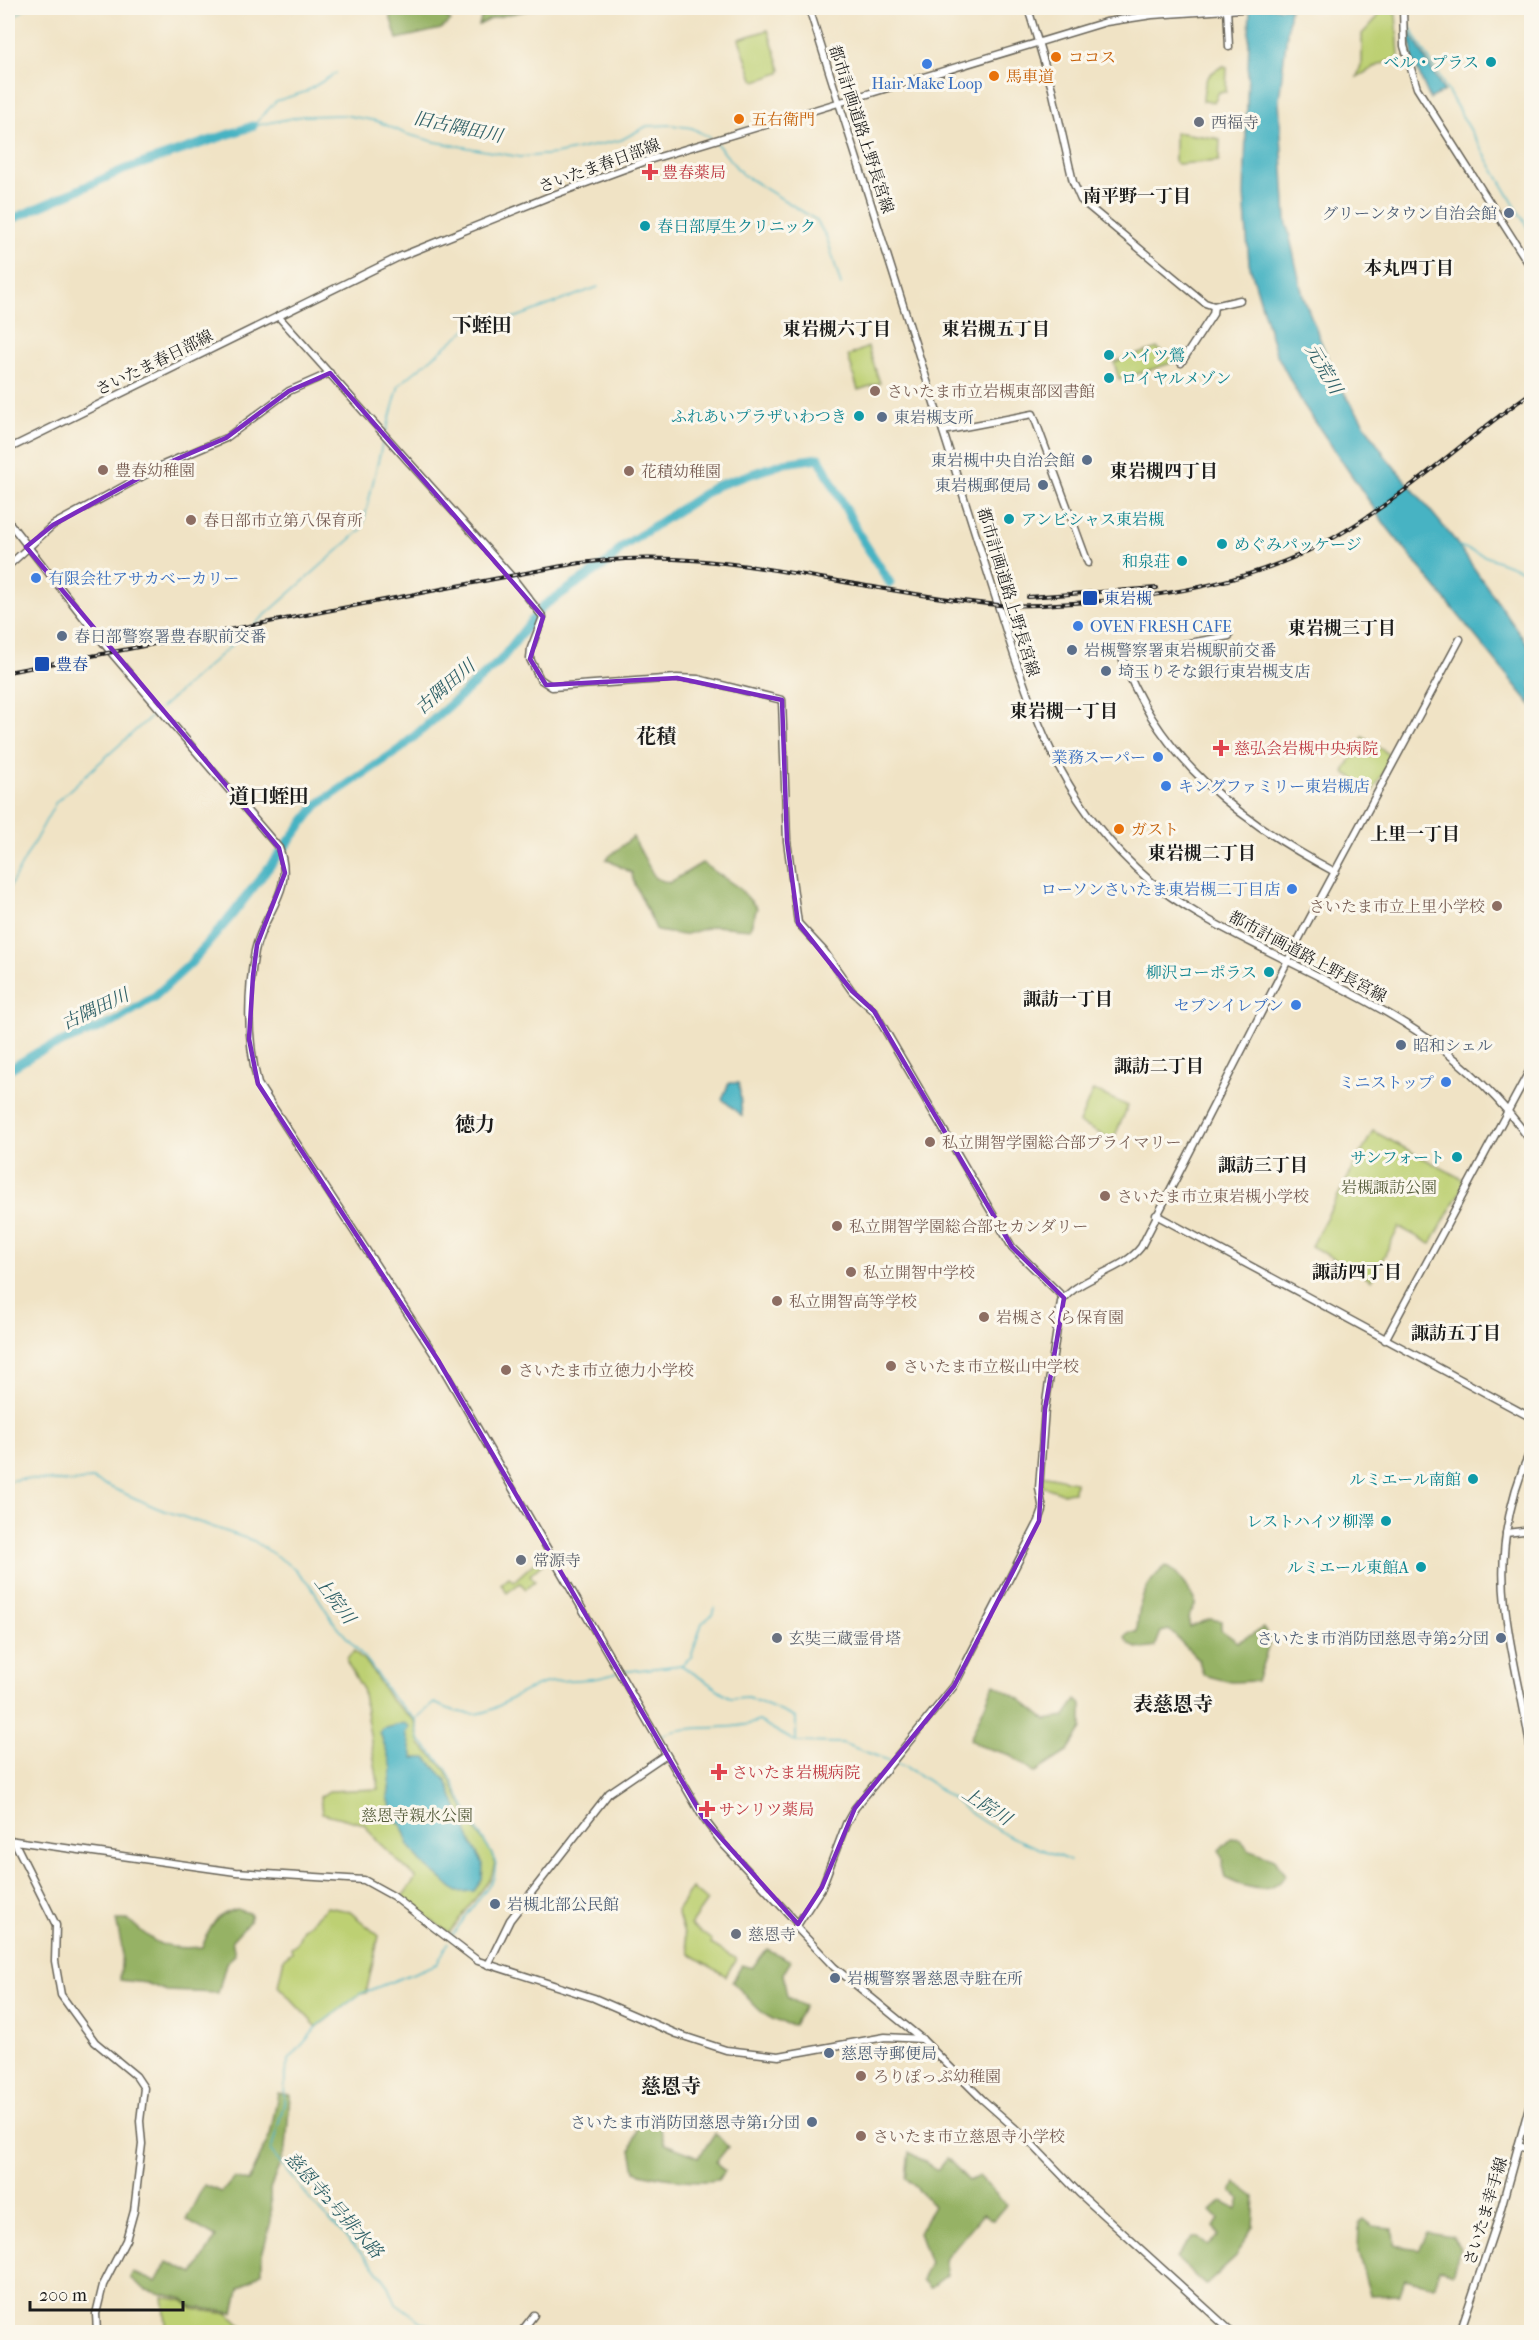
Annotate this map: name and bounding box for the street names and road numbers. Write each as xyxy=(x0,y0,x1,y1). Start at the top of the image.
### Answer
street label: 都市計画道路上野長宮線 xyxy=(825,43,898,216)
street label: さいたま春日部線 xyxy=(536,135,663,196)
street label: さいたま春日部線 xyxy=(93,326,216,399)
street label: 都市計画道路上野長宮線 xyxy=(974,505,1043,679)
street label: 都市計画道路上野長宮線 xyxy=(1226,907,1390,1006)
street label: さいたま幸手線 xyxy=(1460,2155,1511,2267)

